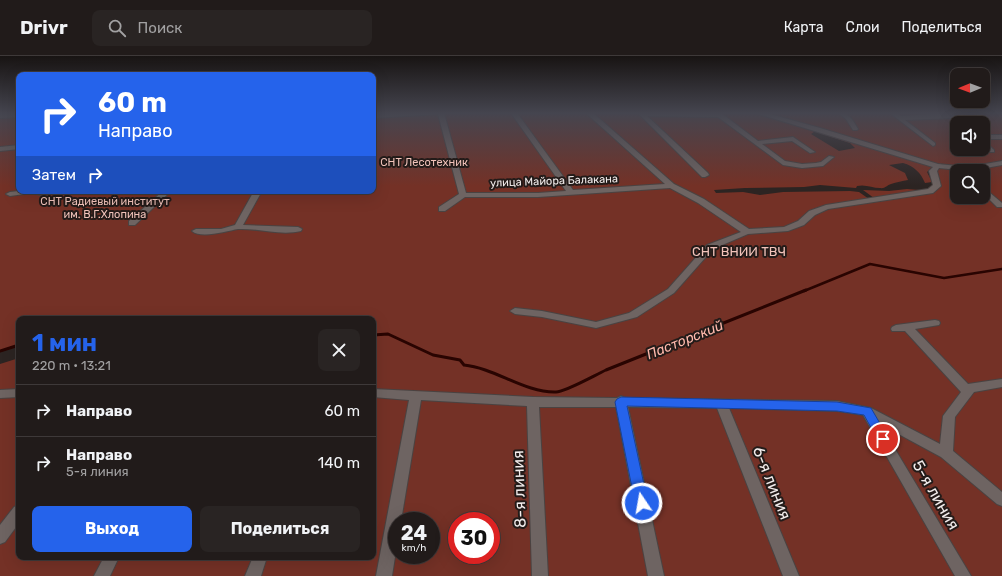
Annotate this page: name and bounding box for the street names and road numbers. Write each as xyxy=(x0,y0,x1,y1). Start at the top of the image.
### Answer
street label: улица Майора Балакана xyxy=(490,172,618,190)
street label: 6-я линия xyxy=(749,444,795,522)
street label: 8-я линия xyxy=(508,450,530,528)
street label: 5-я линия xyxy=(908,457,964,533)

